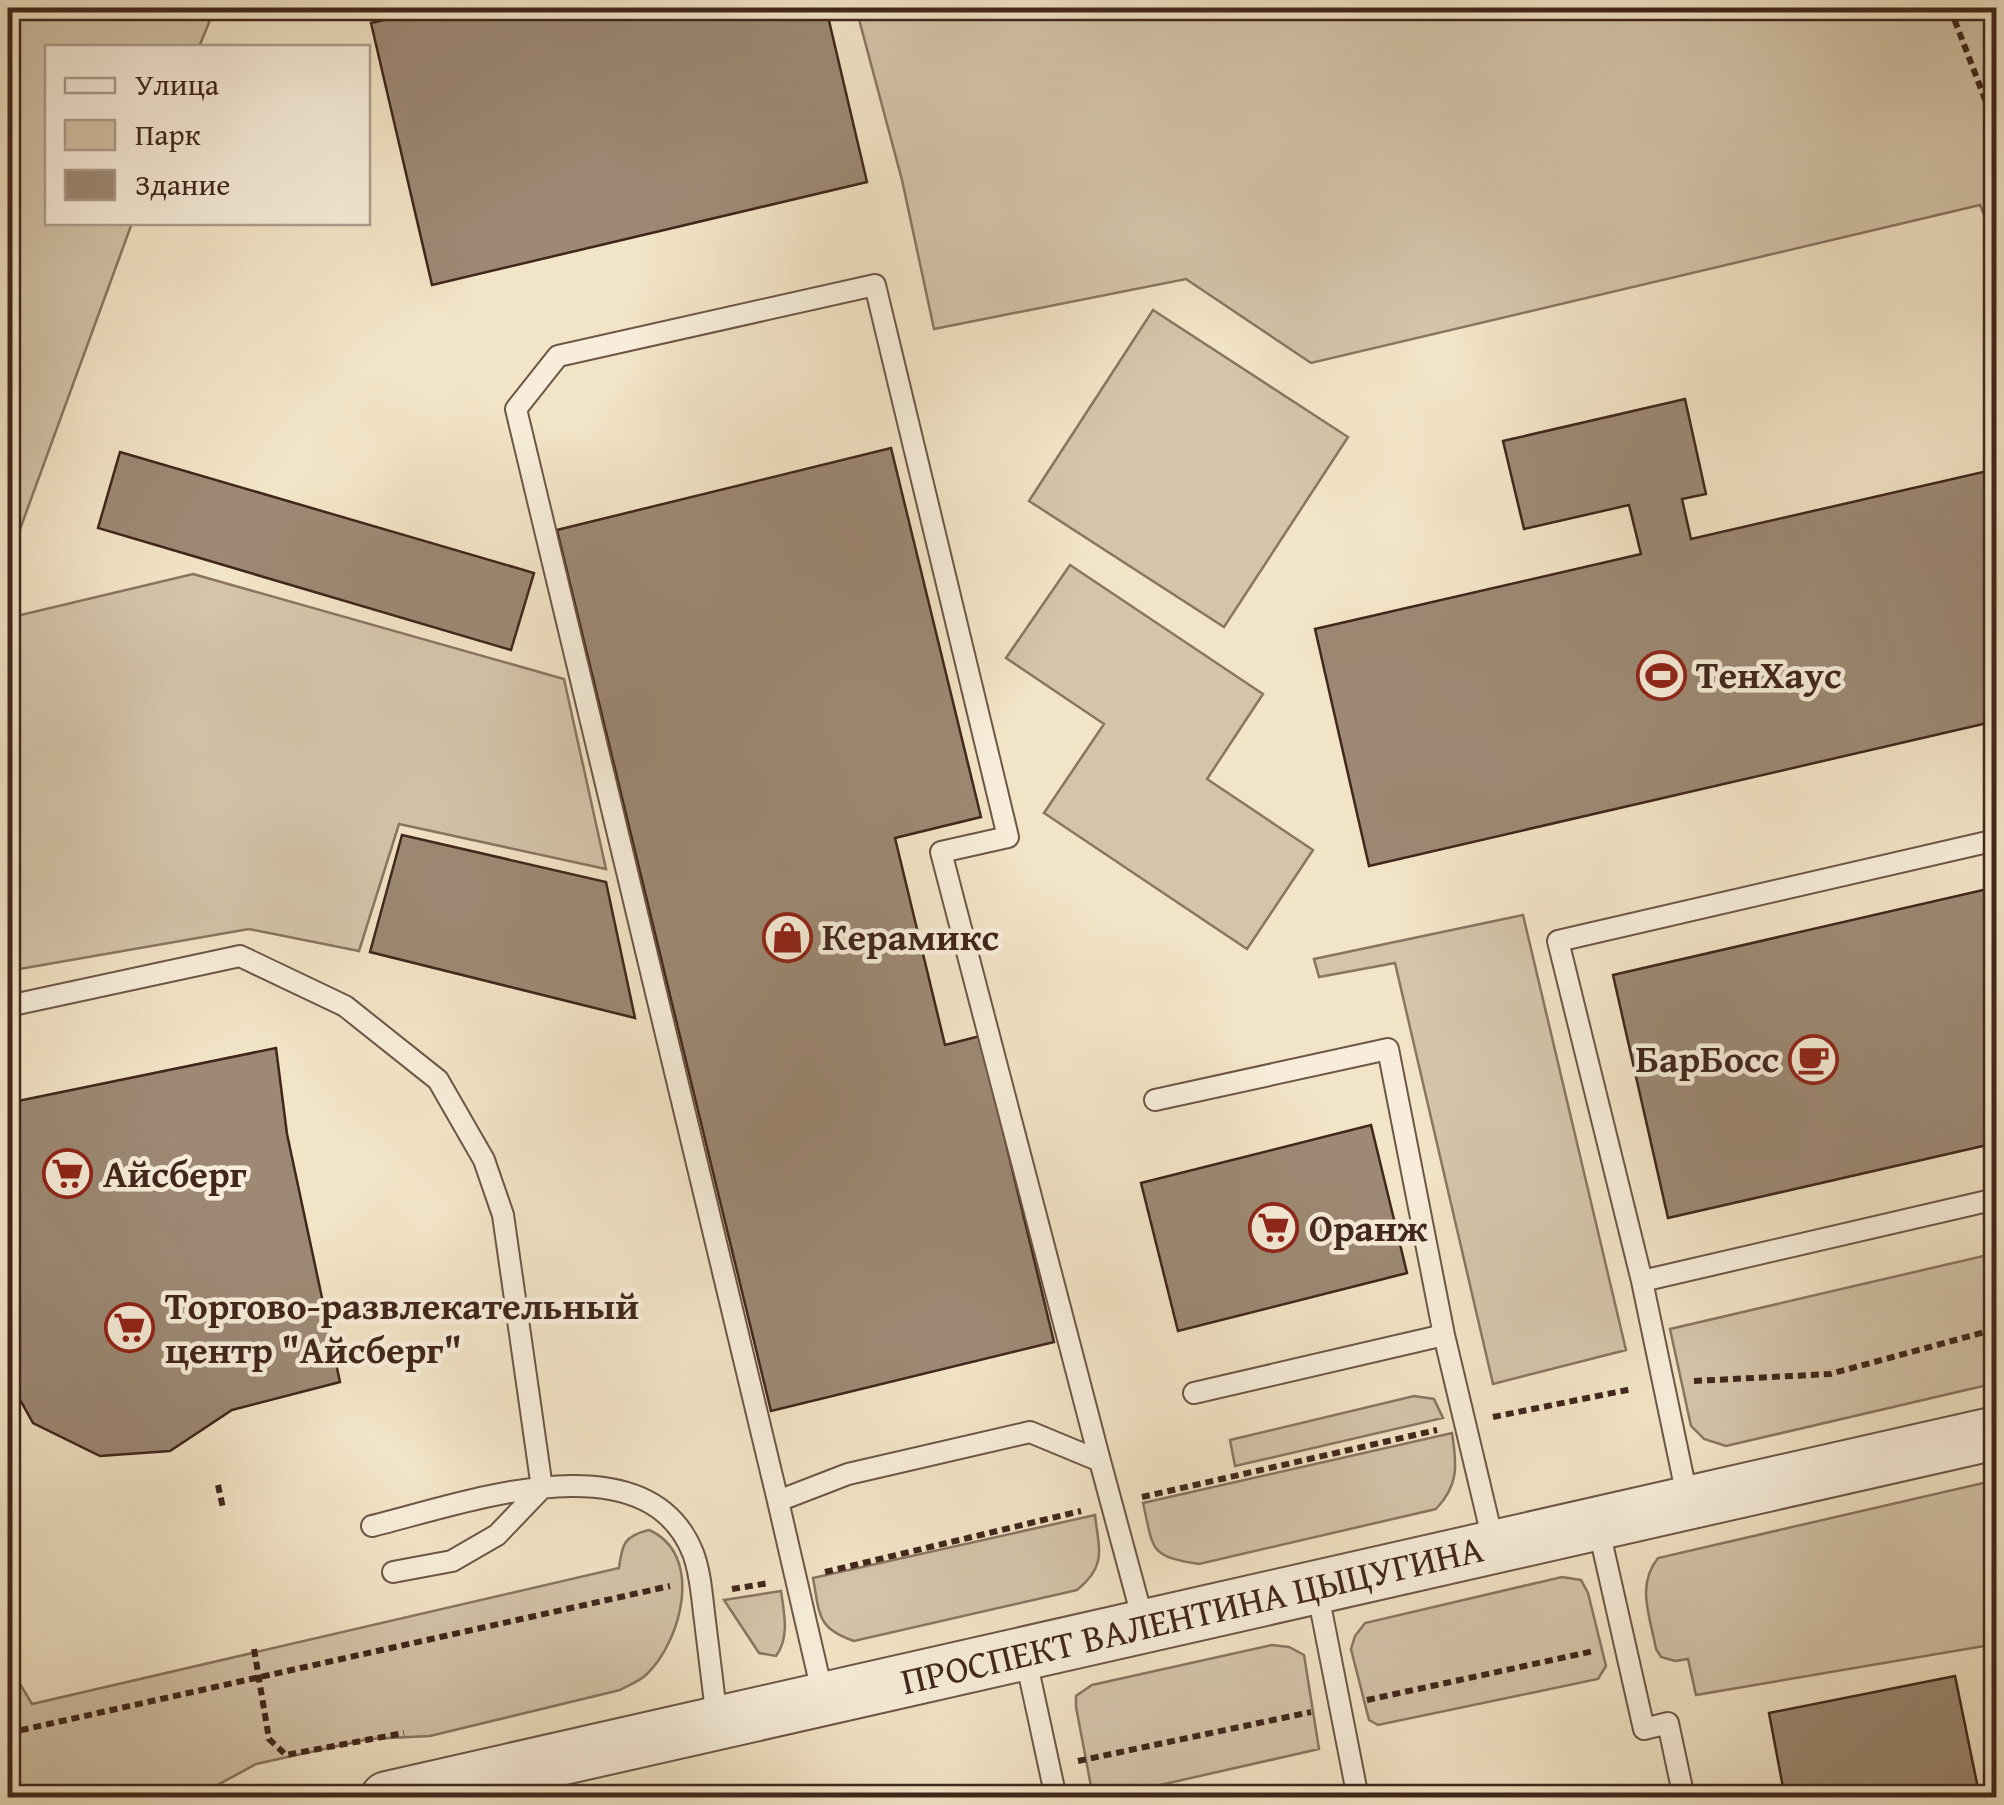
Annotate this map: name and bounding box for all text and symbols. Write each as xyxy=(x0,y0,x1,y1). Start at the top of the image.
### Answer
legend xyxy=(45,45,370,225)
text: Улица xyxy=(135,62,220,106)
text: Парк xyxy=(135,112,201,156)
text: Здание xyxy=(135,162,230,206)
place label: ТенХаус xyxy=(1696,646,1842,702)
sports icon: ТенХаус xyxy=(1635,649,1687,701)
place label: Керамикс xyxy=(822,908,999,964)
shop icon: Керамикс xyxy=(761,911,813,963)
place label: БарБосс xyxy=(1636,1030,1779,1086)
cafe icon: БарБосс xyxy=(1788,1033,1840,1085)
place label: Айсберг xyxy=(103,1145,247,1201)
supermarket icon: Айсберг xyxy=(42,1148,94,1200)
place label: Оранж xyxy=(1309,1199,1428,1255)
supermarket icon: Оранж xyxy=(1248,1202,1300,1254)
place label: Торгово-развлекательный центр "Айсберг" xyxy=(165,1277,639,1377)
supermarket icon: Торгово-развлекательный центр "Айсберг" xyxy=(104,1302,156,1354)
street label: ПРОСПЕКТ ВАЛЕНТИНА ЦЫЦУГИНА xyxy=(895,1520,1488,1708)

